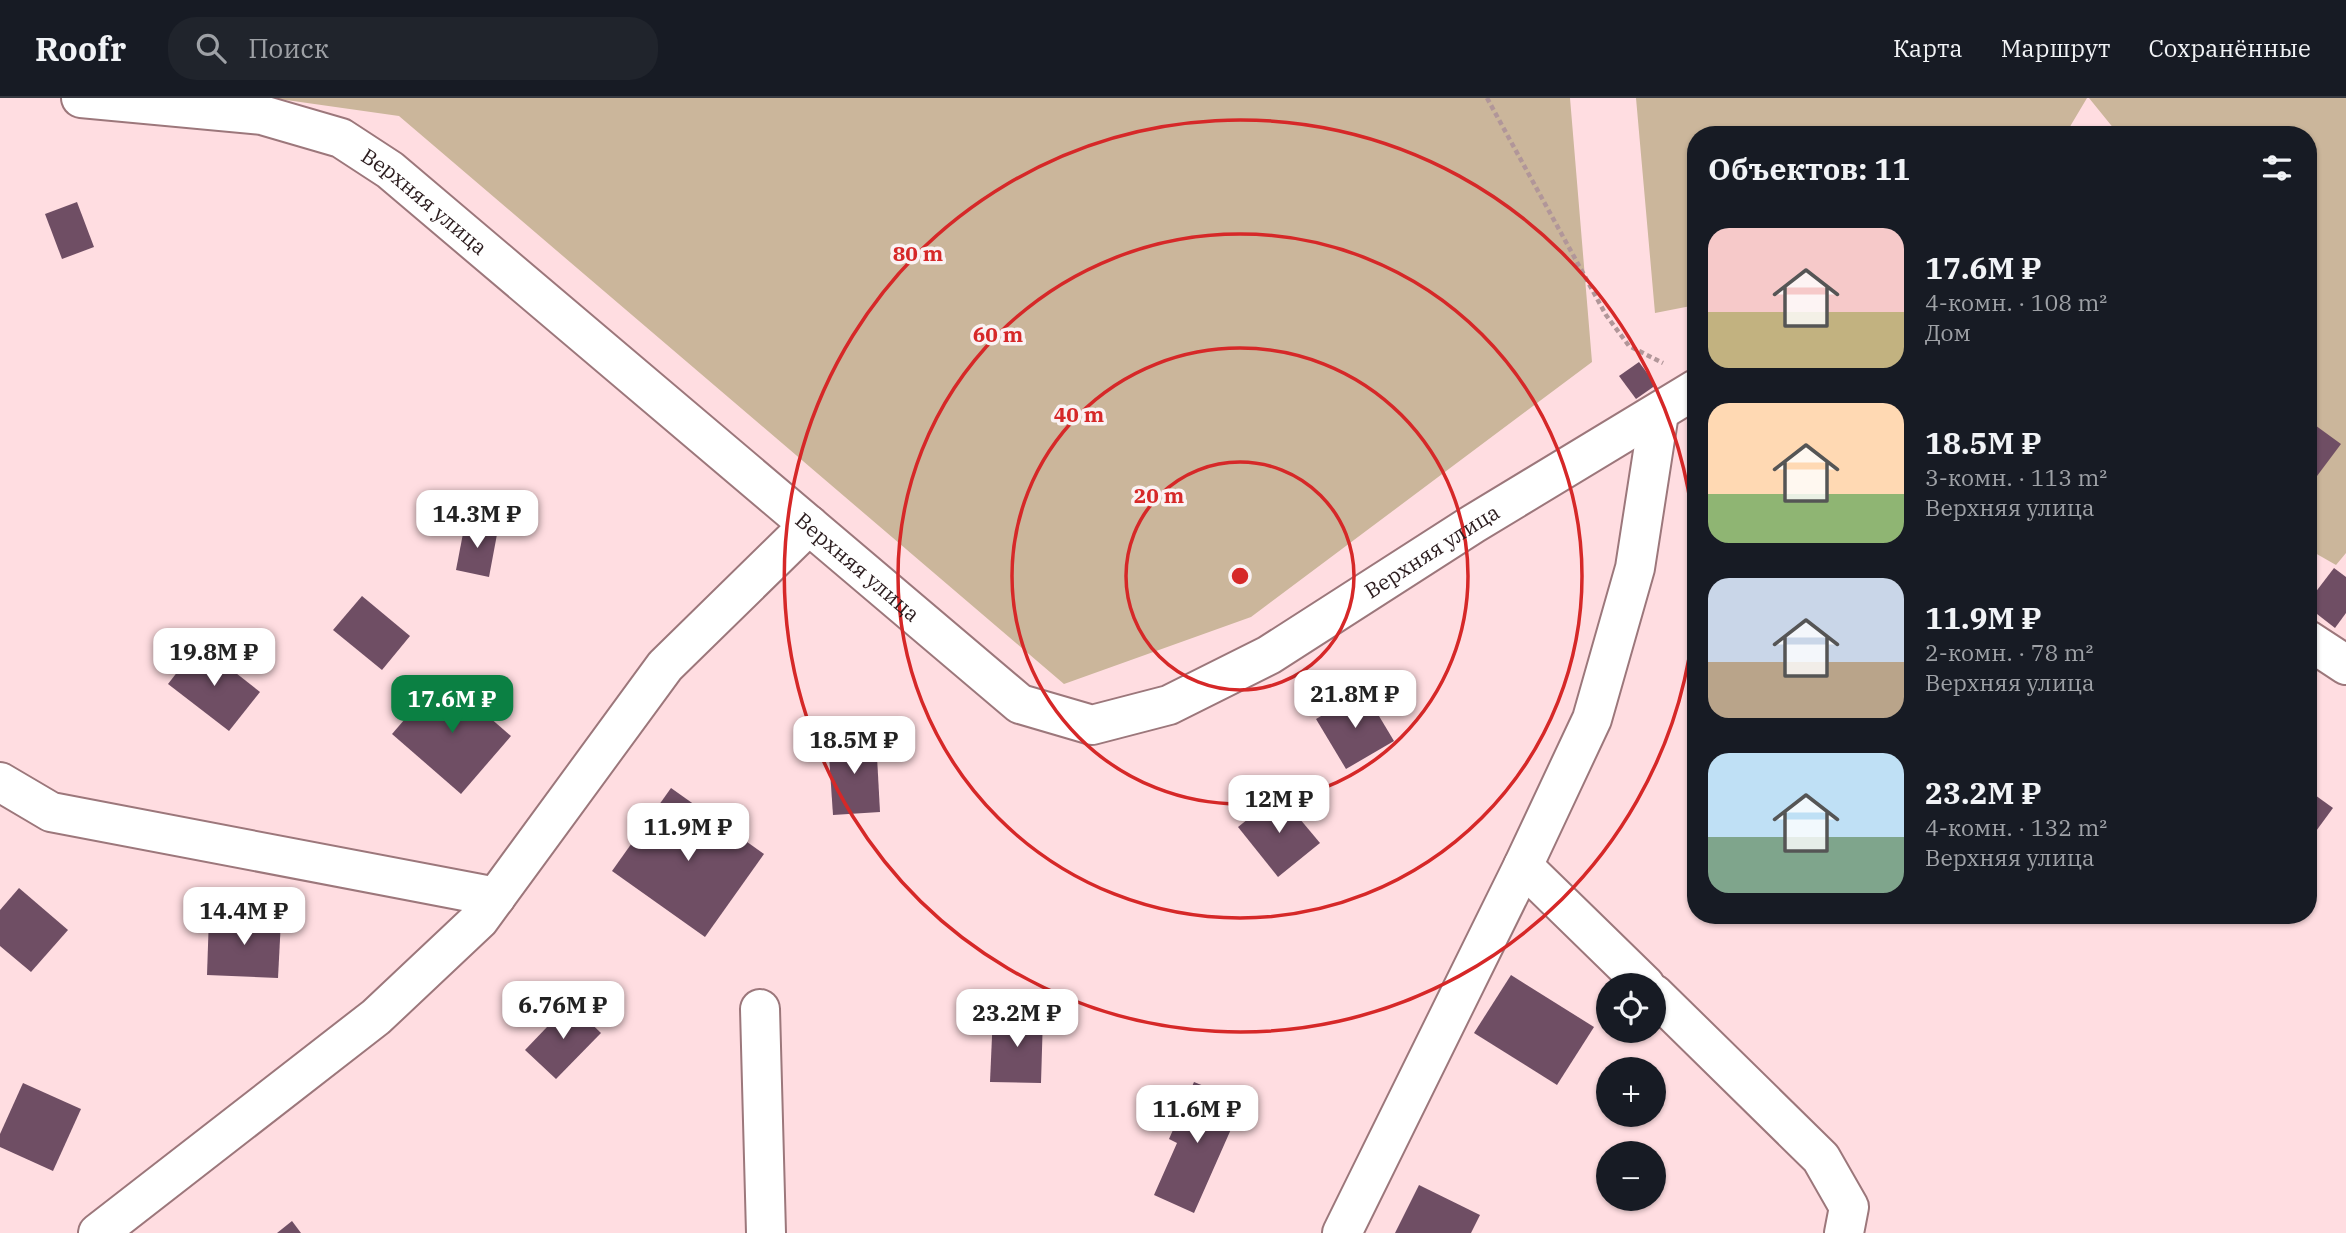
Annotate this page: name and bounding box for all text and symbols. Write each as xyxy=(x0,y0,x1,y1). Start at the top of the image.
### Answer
search box xyxy=(168,17,658,80)
text: Roofr xyxy=(35,27,126,70)
icon: search xyxy=(192,29,230,67)
text: Поиск xyxy=(248,31,329,65)
text: Карта xyxy=(1893,32,1963,64)
text: Маршрут xyxy=(2001,32,2110,64)
text: Сохранённые xyxy=(2148,32,2311,64)
street label: Верхняя улица xyxy=(356,141,494,261)
text: Объектов: 11 xyxy=(1708,149,1910,188)
icon: filters xyxy=(2258,149,2296,187)
text: 80 m xyxy=(893,239,943,267)
text: 17.6M ₽ xyxy=(1925,248,2042,287)
icon: home xyxy=(1764,256,1848,340)
text: 4-комн. · 108 m² xyxy=(1925,287,2107,317)
text: Дом xyxy=(1925,317,1971,347)
text: 60 m xyxy=(973,320,1023,348)
text: 40 m xyxy=(1054,400,1104,428)
text: 18.5M ₽ xyxy=(1925,423,2042,462)
icon: home xyxy=(1764,431,1848,515)
text: 3-комн. · 113 m² xyxy=(1925,462,2107,492)
text: 20 m xyxy=(1134,481,1184,509)
pin: 14.3M ₽ xyxy=(412,490,542,550)
text: Верхняя улица xyxy=(1925,492,2095,522)
street label: Верхняя улица xyxy=(1359,497,1504,604)
text: 14.3M ₽ xyxy=(432,498,522,528)
street label: Верхняя улица xyxy=(790,506,926,627)
centre of rings xyxy=(1228,564,1252,588)
text: 11.9M ₽ xyxy=(1925,598,2042,637)
icon: home xyxy=(1764,606,1848,690)
pin: 19.8M ₽ xyxy=(149,628,279,688)
text: 19.8M ₽ xyxy=(169,636,259,666)
text: 2-комн. · 78 m² xyxy=(1925,637,2094,667)
text: Верхняя улица xyxy=(1925,667,2095,697)
pin: 21.8M ₽ xyxy=(1290,670,1420,730)
pin: 17.6M ₽ xyxy=(387,676,517,735)
text: 21.8M ₽ xyxy=(1310,678,1400,708)
text: 17.6M ₽ xyxy=(407,683,497,713)
pin: 18.5M ₽ xyxy=(789,716,919,776)
text: 18.5M ₽ xyxy=(809,724,899,754)
text: 23.2M ₽ xyxy=(1925,773,2042,812)
pin: 12M ₽ xyxy=(1230,776,1328,835)
icon: home xyxy=(1764,781,1848,865)
text: 12M ₽ xyxy=(1244,783,1314,813)
pin: 11.9M ₽ xyxy=(623,804,753,863)
text: 11.9M ₽ xyxy=(643,811,733,841)
text: 4-комн. · 132 m² xyxy=(1925,812,2107,842)
text: Верхняя улица xyxy=(1925,842,2095,872)
pin: 14.4M ₽ xyxy=(179,888,309,947)
text: 14.4M ₽ xyxy=(199,895,289,925)
map controls xyxy=(1596,973,1666,1211)
button: locate xyxy=(1596,973,1666,1043)
pin: 6.76M ₽ xyxy=(498,982,628,1041)
text: 6.76M ₽ xyxy=(518,989,608,1019)
pin: 23.2M ₽ xyxy=(952,990,1082,1049)
text: 23.2M ₽ xyxy=(972,997,1062,1027)
button: + xyxy=(1596,1057,1666,1127)
pin: 11.6M ₽ xyxy=(1132,1086,1262,1145)
text: 11.6M ₽ xyxy=(1152,1093,1242,1123)
button: − xyxy=(1596,1141,1666,1211)

